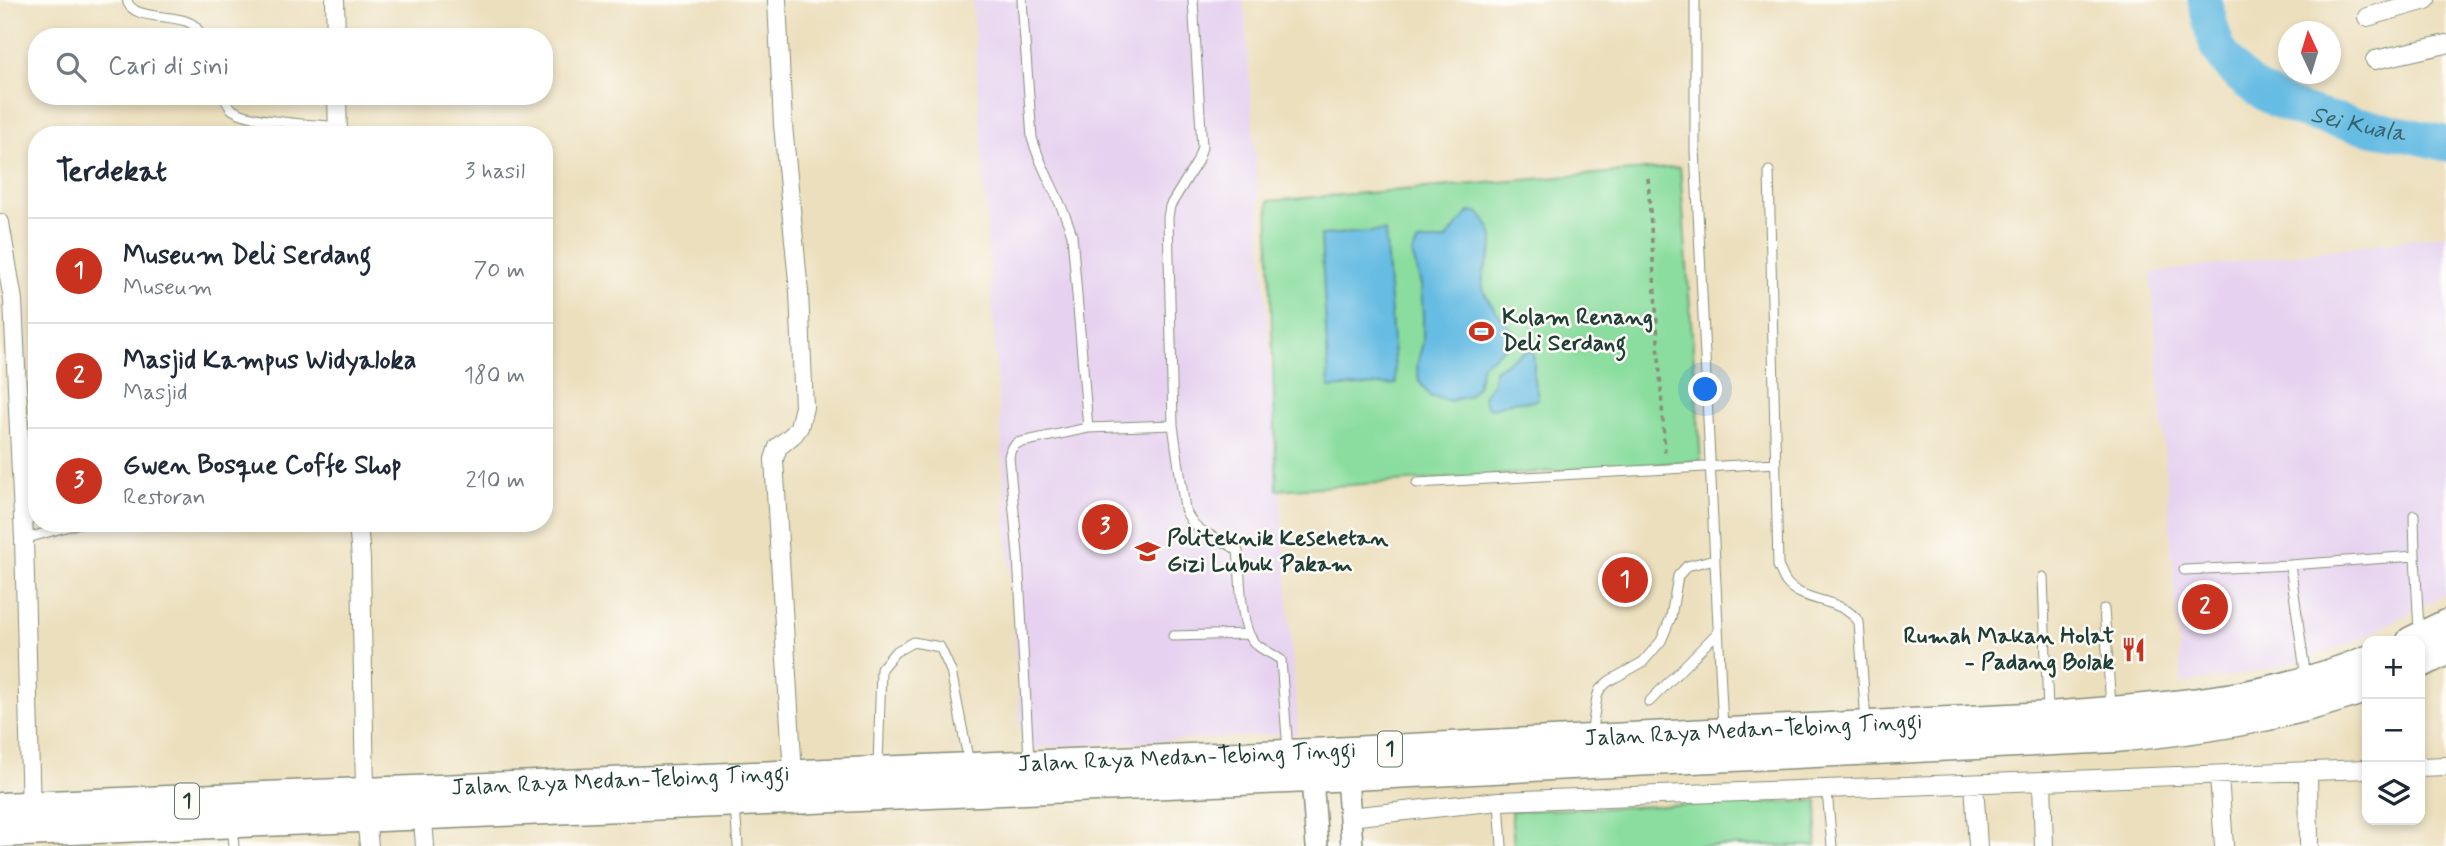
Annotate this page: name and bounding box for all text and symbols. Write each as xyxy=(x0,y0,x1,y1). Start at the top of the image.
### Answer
north arrow xyxy=(2278,21,2341,84)
search box xyxy=(28,28,553,105)
icon: search xyxy=(52,48,90,86)
text: Cari di sini xyxy=(108,50,229,84)
water label: Sei Kuala xyxy=(2307,99,2410,150)
text: Terdekat xyxy=(56,152,167,191)
text: 3 hasil xyxy=(465,157,525,187)
text: Museum Deli Serdang xyxy=(123,239,372,273)
text: 1 xyxy=(74,256,84,286)
text: 70 m xyxy=(473,256,525,286)
text: Museum xyxy=(123,273,212,303)
place label: Kolam Renang Deli Serdang xyxy=(1502,303,1653,362)
sports icon: Kolam Renang Deli Serdang xyxy=(1468,317,1496,345)
text: Masjid Kampus Widyaloka xyxy=(123,344,416,378)
text: 2 xyxy=(73,361,85,391)
text: 180 m xyxy=(464,361,525,391)
your location xyxy=(1688,372,1722,406)
text: Masjid xyxy=(123,378,188,408)
text: Gwen Bosque Coffe Shop xyxy=(123,449,402,483)
text: 3 xyxy=(74,466,84,496)
text: 210 m xyxy=(465,466,525,496)
text: Restoran xyxy=(123,483,206,513)
pin: 3 xyxy=(1082,501,1128,553)
place label: Politeknik Kesehetan Gizi Lubuk Pakam xyxy=(1167,524,1389,580)
school or university icon: Politeknik Kesehetan Gizi Lubuk Pakam xyxy=(1133,538,1161,566)
pin: 1 xyxy=(1602,554,1648,606)
pin: 2 xyxy=(2182,581,2228,633)
place label: Rumah Makan Holat - Padang Bolak xyxy=(1903,622,2114,678)
restaurant icon: Rumah Makan Holat - Padang Bolak xyxy=(2120,636,2148,664)
map controls xyxy=(2362,636,2425,825)
button: + xyxy=(2362,636,2425,699)
button: − xyxy=(2362,699,2425,762)
street label: Jalan Raya Medan-Tebing Tinggi xyxy=(1584,707,1923,754)
road number: 1 xyxy=(1378,732,1402,766)
street label: Jalan Raya Medan-Tebing Tinggi xyxy=(1017,736,1357,780)
street label: Jalan Raya Medan-Tebing Tinggi xyxy=(451,759,790,803)
button: layers xyxy=(2362,762,2425,825)
road number: 1 xyxy=(175,784,199,818)

